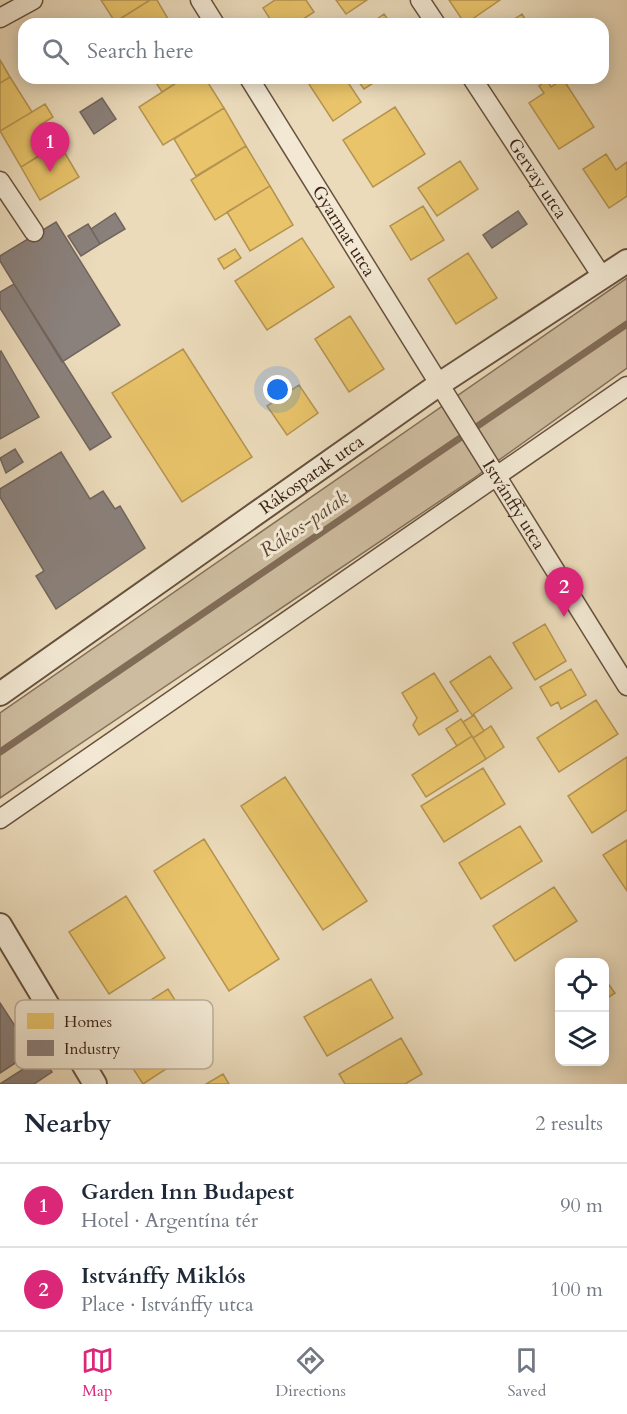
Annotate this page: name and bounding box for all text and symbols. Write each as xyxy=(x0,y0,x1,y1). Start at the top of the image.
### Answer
search box xyxy=(18,18,609,84)
icon: search xyxy=(39,35,72,68)
text: Search here xyxy=(87,36,194,66)
pin: 1 xyxy=(31,122,70,172)
street label: Gervay utca xyxy=(502,133,573,224)
street label: Gyarmat utca xyxy=(306,180,382,281)
your location xyxy=(263,375,292,404)
street label: Rákospatak utca xyxy=(254,429,369,520)
street label: Istvánffy utca xyxy=(477,455,552,554)
water label: Rákos-patak xyxy=(254,484,354,564)
pin: 2 xyxy=(544,568,584,617)
map controls xyxy=(555,958,609,1066)
button: locate xyxy=(555,958,609,1012)
legend xyxy=(15,1000,213,1069)
text: Homes xyxy=(64,1011,112,1033)
button: layers xyxy=(555,1012,609,1066)
text: Industry xyxy=(64,1038,121,1060)
text: Nearby xyxy=(24,1106,112,1141)
text: 2 results xyxy=(535,1110,603,1137)
text: Garden Inn Budapest xyxy=(81,1177,294,1207)
text: 1 xyxy=(38,1192,49,1219)
text: 90 m xyxy=(560,1192,603,1219)
text: Hotel · Argentína tér xyxy=(81,1207,258,1234)
text: Istvánffy Miklós xyxy=(81,1261,246,1291)
text: 2 xyxy=(38,1276,49,1303)
text: 100 m xyxy=(550,1276,603,1303)
text: Place · Istvánffy utca xyxy=(81,1291,254,1318)
tab: Map xyxy=(81,1344,114,1402)
tab: Directions xyxy=(275,1344,346,1402)
tab: Saved xyxy=(507,1344,546,1402)

